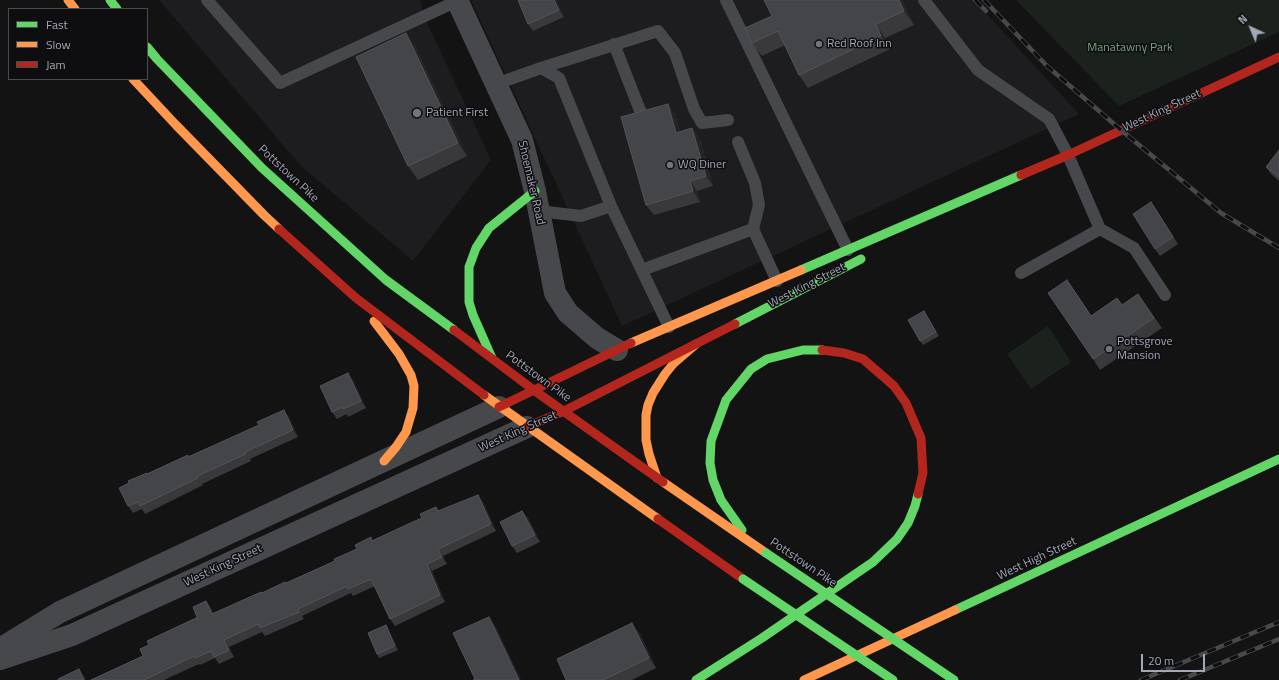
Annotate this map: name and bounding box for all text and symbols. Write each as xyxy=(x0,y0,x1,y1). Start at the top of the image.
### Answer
legend xyxy=(8,8,148,80)
north arrow xyxy=(1231,8,1271,48)
text: N xyxy=(1234,11,1251,28)
text: Fast xyxy=(46,15,68,34)
text: Slow xyxy=(46,35,71,54)
place label: Red Roof Inn xyxy=(827,37,892,51)
marker: Red Roof Inn xyxy=(814,39,824,49)
park label: Manatawny Park xyxy=(1087,41,1173,55)
text: Jam xyxy=(46,55,66,74)
street label: West King Street xyxy=(1121,87,1203,135)
place label: Patient First xyxy=(426,106,488,120)
marker: Patient First xyxy=(411,107,423,119)
street label: Shoemaker Road xyxy=(514,140,548,226)
street label: Pottstown Pike xyxy=(255,142,321,206)
place label: WQ Diner xyxy=(678,158,726,172)
marker: WQ Diner xyxy=(665,160,675,170)
street label: West King Street xyxy=(766,260,848,312)
place label: Pottsgrove Mansion xyxy=(1117,335,1172,363)
marker: Pottsgrove Mansion xyxy=(1104,344,1114,354)
street label: Pottstown Pike xyxy=(502,348,574,406)
street label: West King Street xyxy=(476,408,560,456)
street label: West High Street xyxy=(995,534,1079,584)
street label: Pottstown Pike xyxy=(767,535,839,591)
street label: West King Street xyxy=(182,542,264,590)
scale bar xyxy=(1143,646,1207,672)
text: 20 m xyxy=(1148,651,1174,670)

